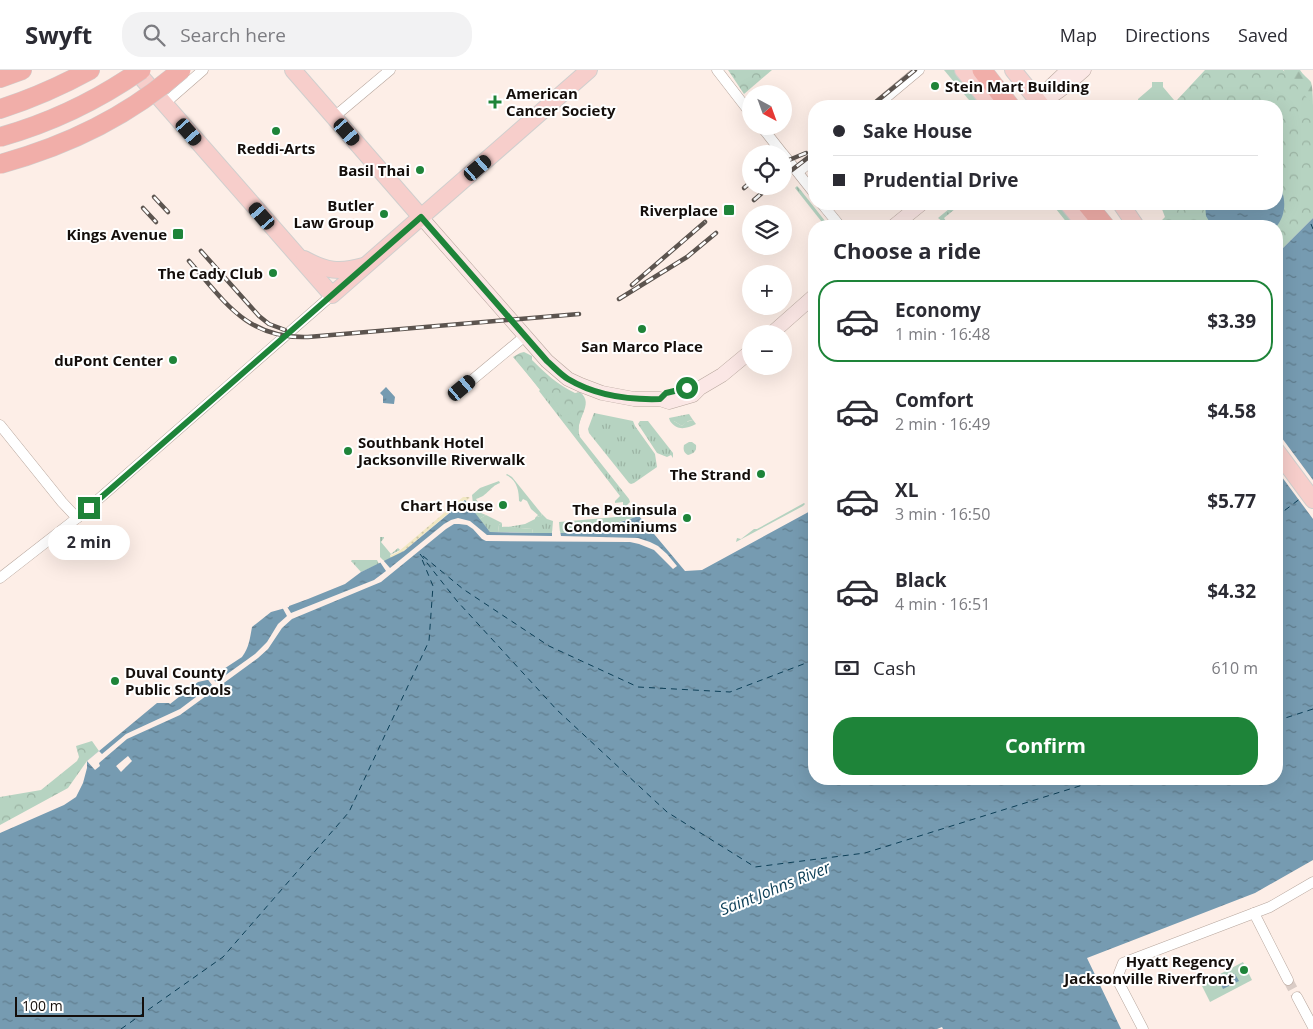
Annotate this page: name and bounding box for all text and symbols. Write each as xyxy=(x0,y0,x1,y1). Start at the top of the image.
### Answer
search box xyxy=(122,12,472,57)
text: Swyft xyxy=(25,18,92,51)
icon: search xyxy=(140,21,168,49)
text: Search here xyxy=(180,22,286,48)
text: Map xyxy=(1060,23,1097,47)
text: Directions xyxy=(1125,23,1210,47)
text: Saved xyxy=(1238,23,1288,47)
place label: Stein Mart Building xyxy=(945,76,1089,96)
marker: Stein Mart Building xyxy=(929,80,941,92)
place label: American Cancer Society xyxy=(506,83,616,120)
north arrow xyxy=(742,85,792,135)
map controls xyxy=(742,85,792,375)
marker: American Cancer Society xyxy=(488,95,502,109)
car xyxy=(173,116,204,148)
car xyxy=(331,116,362,148)
text: Sake House xyxy=(863,118,972,144)
marker: Reddi-Arts xyxy=(270,125,282,137)
place label: Reddi-Arts xyxy=(237,138,315,158)
button: locate xyxy=(742,145,792,195)
car xyxy=(461,152,494,184)
place label: Basil Thai xyxy=(338,160,410,180)
marker: Basil Thai xyxy=(414,164,426,176)
text: Prudential Drive xyxy=(863,167,1019,193)
place label: Butler Law Group xyxy=(293,195,374,232)
car xyxy=(246,200,277,232)
place label: Riverplace xyxy=(640,200,718,220)
marker: Riverplace xyxy=(722,203,736,217)
button: layers xyxy=(742,205,792,255)
marker: Butler Law Group xyxy=(378,208,390,220)
place label: Kings Avenue xyxy=(66,224,167,244)
marker: Kings Avenue xyxy=(171,227,185,241)
text: Choose a ride xyxy=(833,235,981,265)
place label: The Cady Club xyxy=(158,263,263,283)
button: + xyxy=(742,265,792,315)
marker: The Cady Club xyxy=(267,267,279,279)
text: Economy xyxy=(895,297,981,323)
icon: car xyxy=(835,299,880,344)
text: $3.39 xyxy=(1207,308,1256,334)
marker: San Marco Place xyxy=(636,323,648,335)
text: 1 min · 16:48 xyxy=(895,323,990,345)
button: − xyxy=(742,325,792,375)
place label: San Marco Place xyxy=(581,336,703,356)
place label: duPont Center xyxy=(54,350,163,370)
marker: duPont Center xyxy=(167,354,179,366)
car xyxy=(445,373,478,403)
route start xyxy=(676,377,698,399)
text: Comfort xyxy=(895,387,974,413)
icon: car xyxy=(835,389,880,434)
text: $4.58 xyxy=(1207,398,1256,424)
text: 2 min · 16:49 xyxy=(895,413,990,435)
place label: Southbank Hotel Jacksonville Riverwalk xyxy=(356,432,526,469)
marker: Southbank Hotel Jacksonville Riverwalk xyxy=(342,445,354,457)
place label: The Strand xyxy=(670,464,751,484)
marker: The Strand xyxy=(755,468,767,480)
text: XL xyxy=(895,477,918,503)
icon: car xyxy=(835,479,880,524)
text: $5.77 xyxy=(1207,488,1256,514)
place label: Chart House xyxy=(400,495,493,515)
route end xyxy=(78,497,100,519)
marker: Chart House xyxy=(497,499,509,511)
place label: The Peninsula Condominiums xyxy=(564,499,677,536)
text: 3 min · 16:50 xyxy=(895,503,990,525)
marker: The Peninsula Condominiums xyxy=(681,512,693,524)
callout: 2 min xyxy=(48,526,130,560)
text: 2 min xyxy=(67,531,111,553)
text: Black xyxy=(895,567,947,593)
icon: car xyxy=(835,569,880,614)
text: $4.32 xyxy=(1207,578,1256,604)
text: 4 min · 16:51 xyxy=(895,593,990,615)
icon: cash xyxy=(833,654,861,682)
text: Cash xyxy=(873,655,916,681)
text: 610 m xyxy=(1212,657,1258,679)
place label: Duval County Public Schools xyxy=(125,662,231,699)
marker: Duval County Public Schools xyxy=(109,675,121,687)
button: Confirm xyxy=(833,717,1258,775)
water label: Saint Johns River xyxy=(716,856,834,920)
place label: Hyatt Regency Jacksonville Riverfront xyxy=(1062,951,1234,988)
marker: Hyatt Regency Jacksonville Riverfront xyxy=(1238,964,1250,976)
scale bar xyxy=(15,994,144,1017)
text: 100 m xyxy=(22,996,63,1015)

